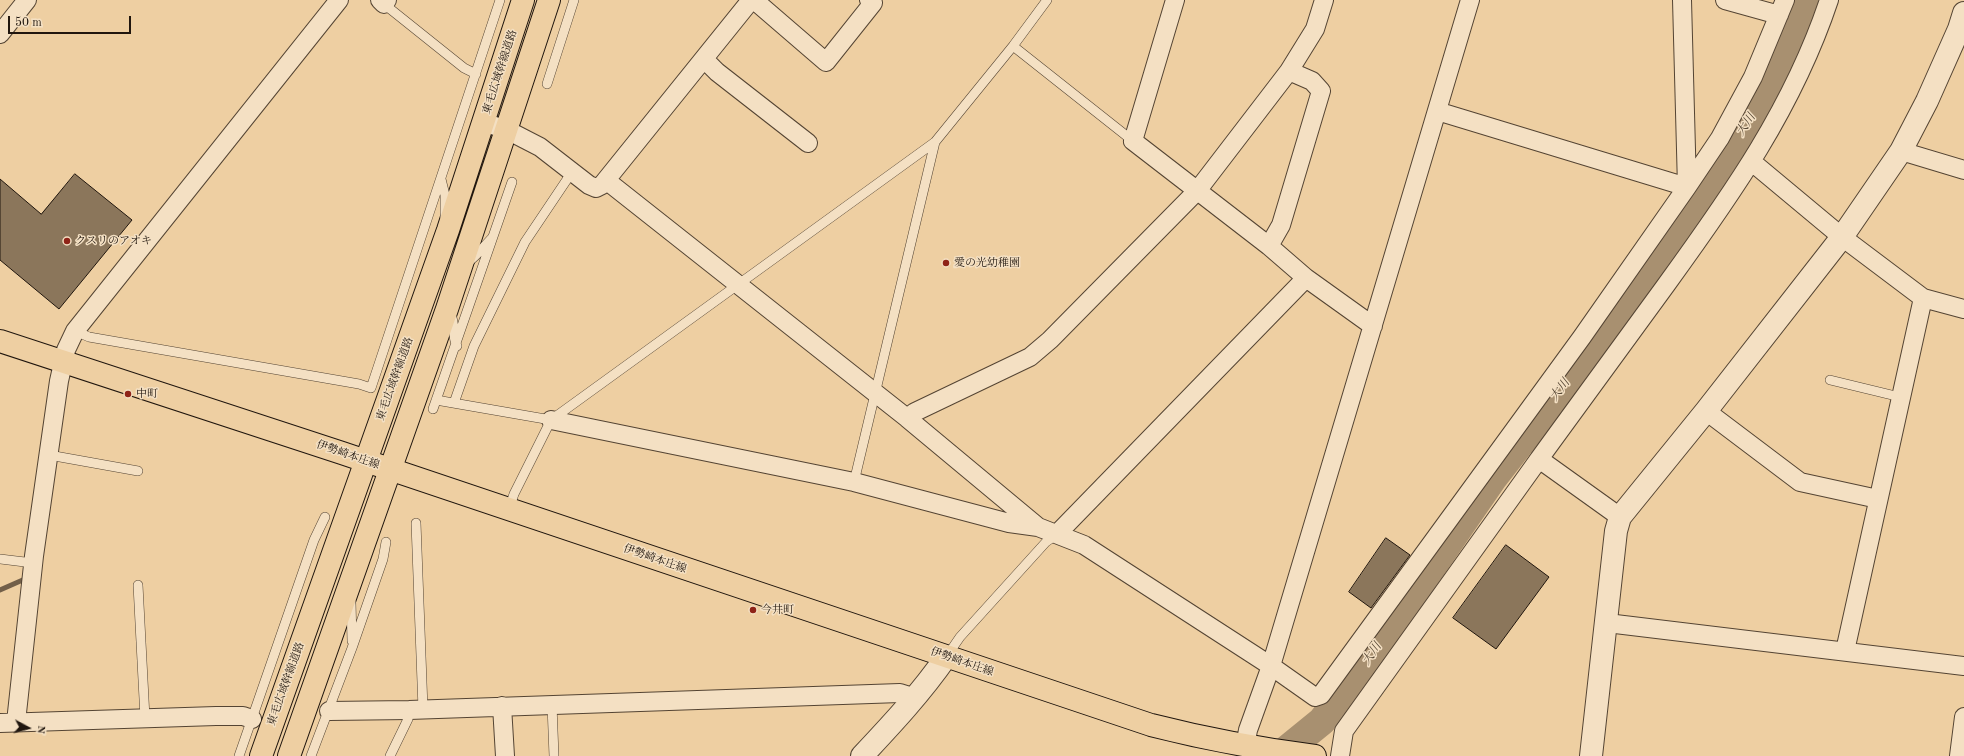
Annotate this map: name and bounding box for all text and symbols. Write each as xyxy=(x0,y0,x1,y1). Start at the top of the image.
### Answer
scale bar xyxy=(10,8,133,34)
text: 50 m xyxy=(15,17,42,29)
street label: 東毛広域幹線道路 xyxy=(480,28,520,116)
water label: 大川 xyxy=(1733,111,1759,139)
place label: クスリのアオキ xyxy=(75,234,152,248)
marker: クスリのアオキ xyxy=(62,236,72,246)
place label: 愛の光幼稚園 xyxy=(954,256,1020,270)
marker: 愛の光幼稚園 xyxy=(941,258,951,268)
street label: 東毛広域幹線道路 xyxy=(374,335,416,423)
water label: 大川 xyxy=(1547,376,1573,404)
place label: 中町 xyxy=(136,387,158,401)
marker: 中町 xyxy=(123,389,133,399)
street label: 伊勢崎本庄線 xyxy=(315,438,381,472)
street label: 伊勢崎本庄線 xyxy=(622,542,688,576)
place label: 今井町 xyxy=(761,603,794,617)
marker: 今井町 xyxy=(748,605,758,615)
street label: 東毛広域幹線道路 xyxy=(265,640,307,728)
water label: 大川 xyxy=(1359,640,1385,668)
street label: 伊勢崎本庄線 xyxy=(929,645,995,679)
north arrow xyxy=(8,708,48,748)
text: N xyxy=(34,725,46,734)

